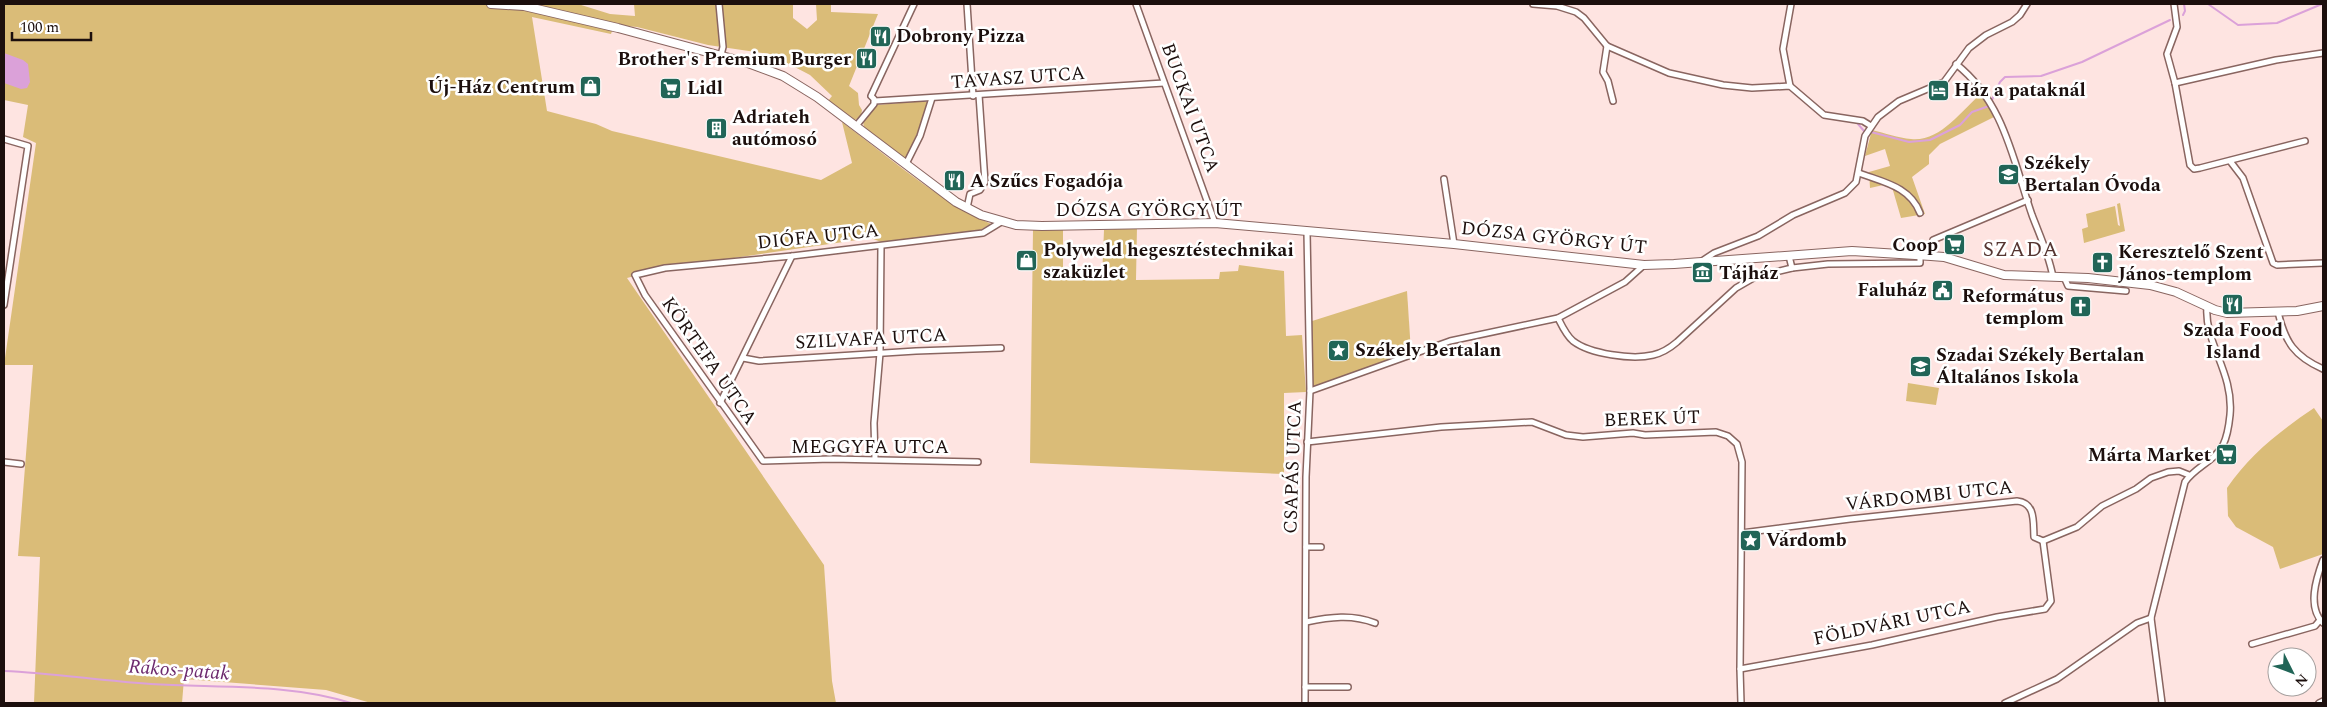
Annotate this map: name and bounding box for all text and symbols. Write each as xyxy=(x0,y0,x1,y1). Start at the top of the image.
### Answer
scale bar xyxy=(12,10,91,42)
text: 100 m xyxy=(20,16,59,39)
place label: Dobrony Pizza xyxy=(896,22,1025,51)
restaurant icon: Dobrony Pizza xyxy=(868,24,892,48)
street label: BUCKAI UTCA xyxy=(1153,39,1227,177)
place label: Brother's Premium Burger xyxy=(617,45,852,74)
restaurant icon: Brother's Premium Burger xyxy=(855,47,879,71)
street label: TAVASZ UTCA xyxy=(950,59,1086,97)
place label: Új-Ház Centrum xyxy=(428,73,575,102)
place label: Lidl xyxy=(687,74,723,103)
shop icon: Új-Ház Centrum xyxy=(579,75,603,99)
supermarket icon: Lidl xyxy=(659,76,683,100)
place label: Ház a pataknál xyxy=(1954,76,2086,105)
hotel icon: Ház a pataknál xyxy=(1926,78,1950,102)
place label: Adriateh autómosó xyxy=(732,103,817,154)
building icon: Adriateh autómosó xyxy=(704,116,728,140)
place label: Székely Bertalan Óvoda xyxy=(2024,149,2161,200)
school or university icon: Székely Bertalan Óvoda xyxy=(1996,162,2020,186)
place label: A Szűcs Fogadója xyxy=(970,167,1123,196)
restaurant icon: A Szűcs Fogadója xyxy=(942,169,966,193)
street label: DÓZSA GYÖRGY ÚT xyxy=(1056,196,1242,225)
street label: DÓZSA GYÖRGY ÚT xyxy=(1460,214,1648,262)
street label: DIÓFA UTCA xyxy=(756,216,880,258)
place label: Coop xyxy=(1892,231,1938,260)
supermarket icon: Coop xyxy=(1942,233,1966,257)
district label: SZADA xyxy=(1983,234,2059,266)
place label: Polyweld hegesztéstechnikai szaküzlet xyxy=(1043,236,1294,287)
place label: Keresztelő Szent János-templom xyxy=(2118,238,2264,289)
shop icon: Polyweld hegesztéstechnikai szaküzlet xyxy=(1015,249,1039,273)
church icon: Keresztelő Szent János-templom xyxy=(2090,251,2114,275)
place label: Tájház xyxy=(1719,259,1779,288)
museum icon: Tájház xyxy=(1691,261,1715,285)
place label: Faluház xyxy=(1857,276,1927,305)
public building icon: Faluház xyxy=(1931,278,1955,302)
place label: Református templom xyxy=(1962,282,2064,333)
street label: KÖRTEFA UTCA xyxy=(654,291,764,431)
restaurant icon: Szada Food Island xyxy=(2221,292,2245,316)
church icon: Református templom xyxy=(2068,295,2092,319)
place label: Szada Food Island xyxy=(2183,316,2283,367)
street label: SZILVAFA UTCA xyxy=(794,321,948,357)
place label: Székely Bertalan xyxy=(1355,336,1502,365)
place icon: Székely Bertalan xyxy=(1327,338,1351,362)
place label: Szadai Székely Bertalan Általános Iskola xyxy=(1936,341,2145,392)
school or university icon: Szadai Székely Bertalan Általános Iskola xyxy=(1908,354,1932,378)
street label: CSAPÁS UTCA xyxy=(1276,400,1310,534)
street label: BEREK ÚT xyxy=(1603,403,1701,435)
street label: MEGGYFA UTCA xyxy=(791,433,949,462)
place label: Márta Market xyxy=(2088,441,2211,470)
supermarket icon: Márta Market xyxy=(2215,443,2239,467)
street label: VÁRDOMBI UTCA xyxy=(1844,473,2014,519)
place label: Várdomb xyxy=(1766,526,1847,555)
place icon: Várdomb xyxy=(1738,528,1762,552)
street label: FÖLDVÁRI UTCA xyxy=(1811,592,1973,654)
north arrow xyxy=(2267,647,2317,697)
water label: Rákos-patak xyxy=(127,651,231,689)
text: N xyxy=(2290,669,2313,692)

